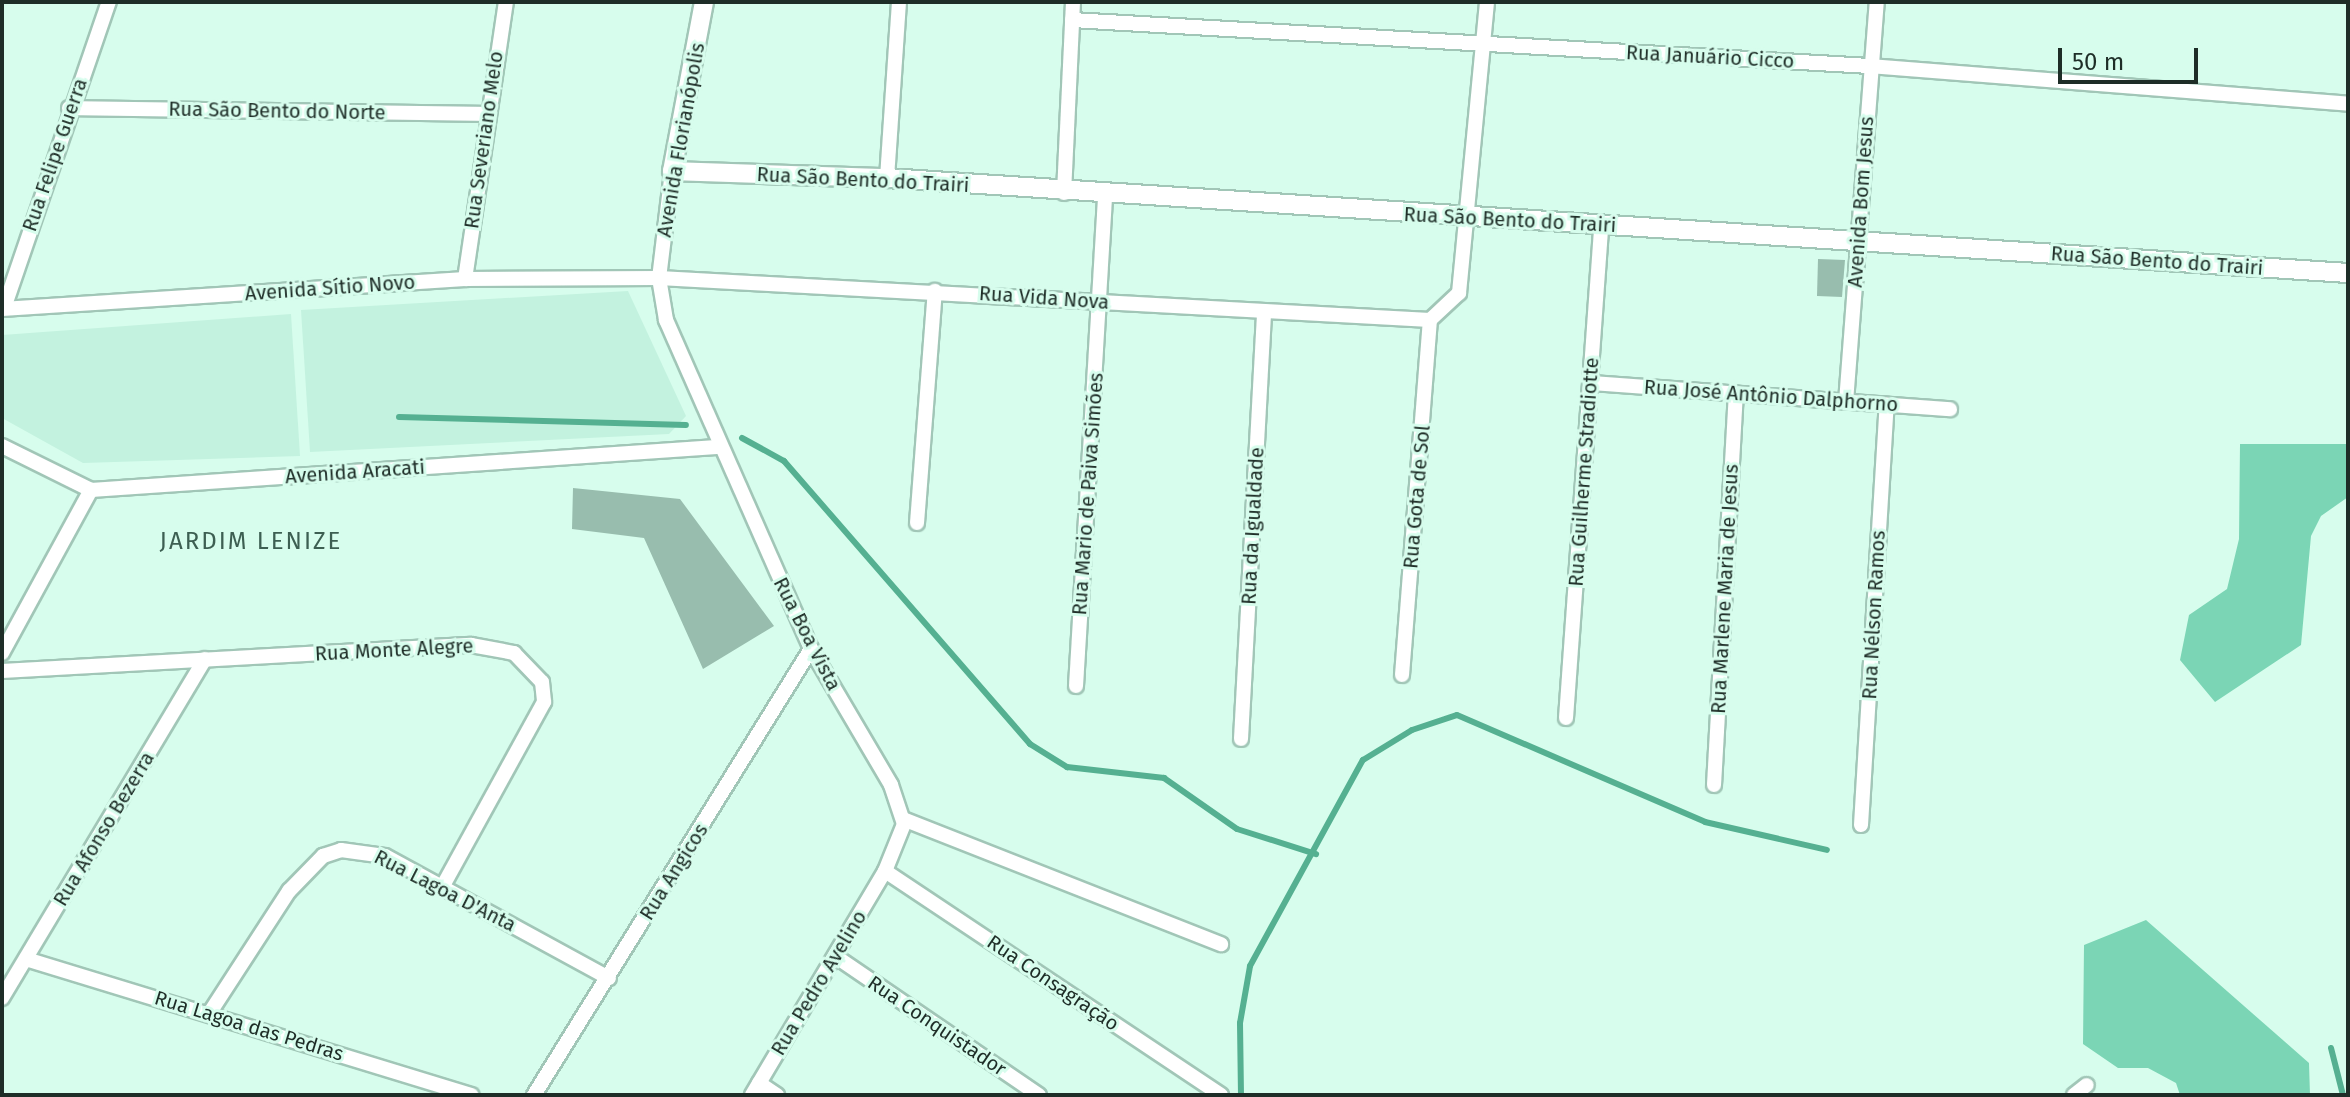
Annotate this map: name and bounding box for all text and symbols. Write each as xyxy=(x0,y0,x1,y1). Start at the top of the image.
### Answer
scale bar xyxy=(2062,32,2202,82)
street label: Avenida Florianópolis xyxy=(652,41,710,239)
street label: Rua Januário Cicco xyxy=(1625,41,1795,73)
text: 50 m xyxy=(2072,48,2124,76)
street label: Rua Severiano Melo xyxy=(460,50,508,230)
street label: Rua Felipe Guerra xyxy=(18,75,92,235)
street label: Rua São Bento do Norte xyxy=(168,97,386,125)
street label: Avenida Bom Jesus xyxy=(1843,116,1879,288)
street label: Rua São Bento do Trairi xyxy=(756,162,970,198)
street label: Rua São Bento do Trairi xyxy=(1403,202,1617,238)
street label: Rua São Bento do Trairi xyxy=(2050,242,2264,280)
street label: Avenida Sítio Novo xyxy=(244,270,416,306)
street label: Rua Vida Nova xyxy=(978,281,1110,315)
street label: Rua Guilherme Stradiotte xyxy=(1564,357,1604,587)
street label: Rua Mario de Paiva Simões xyxy=(1068,372,1108,616)
street label: Rua José Antônio Dalphorno xyxy=(1643,375,1899,417)
street label: Rua Gota de Sol xyxy=(1399,424,1435,570)
street label: Rua da Igualdade xyxy=(1237,447,1269,605)
street label: Avenida Aracati xyxy=(284,455,426,489)
street label: Rua Marlene Maria de Jesus xyxy=(1706,463,1744,715)
district label: JARDIM LENIZE xyxy=(160,528,342,556)
street label: Rua Nélson Ramos xyxy=(1858,530,1890,700)
street label: Rua Boa Vista xyxy=(768,573,846,695)
street label: Rua Monte Alegre xyxy=(314,634,474,666)
street label: Rua Afonso Bezerra xyxy=(48,748,160,910)
street label: Rua Angicos xyxy=(635,819,713,925)
street label: Rua Lagoa D'Anta xyxy=(370,845,520,937)
street label: Rua Pedro Avelino xyxy=(766,906,872,1060)
street label: Rua Consagração xyxy=(982,930,1124,1036)
street label: Rua Conquistador xyxy=(863,971,1011,1081)
street label: Rua Lagoa das Pedras xyxy=(152,986,346,1066)

